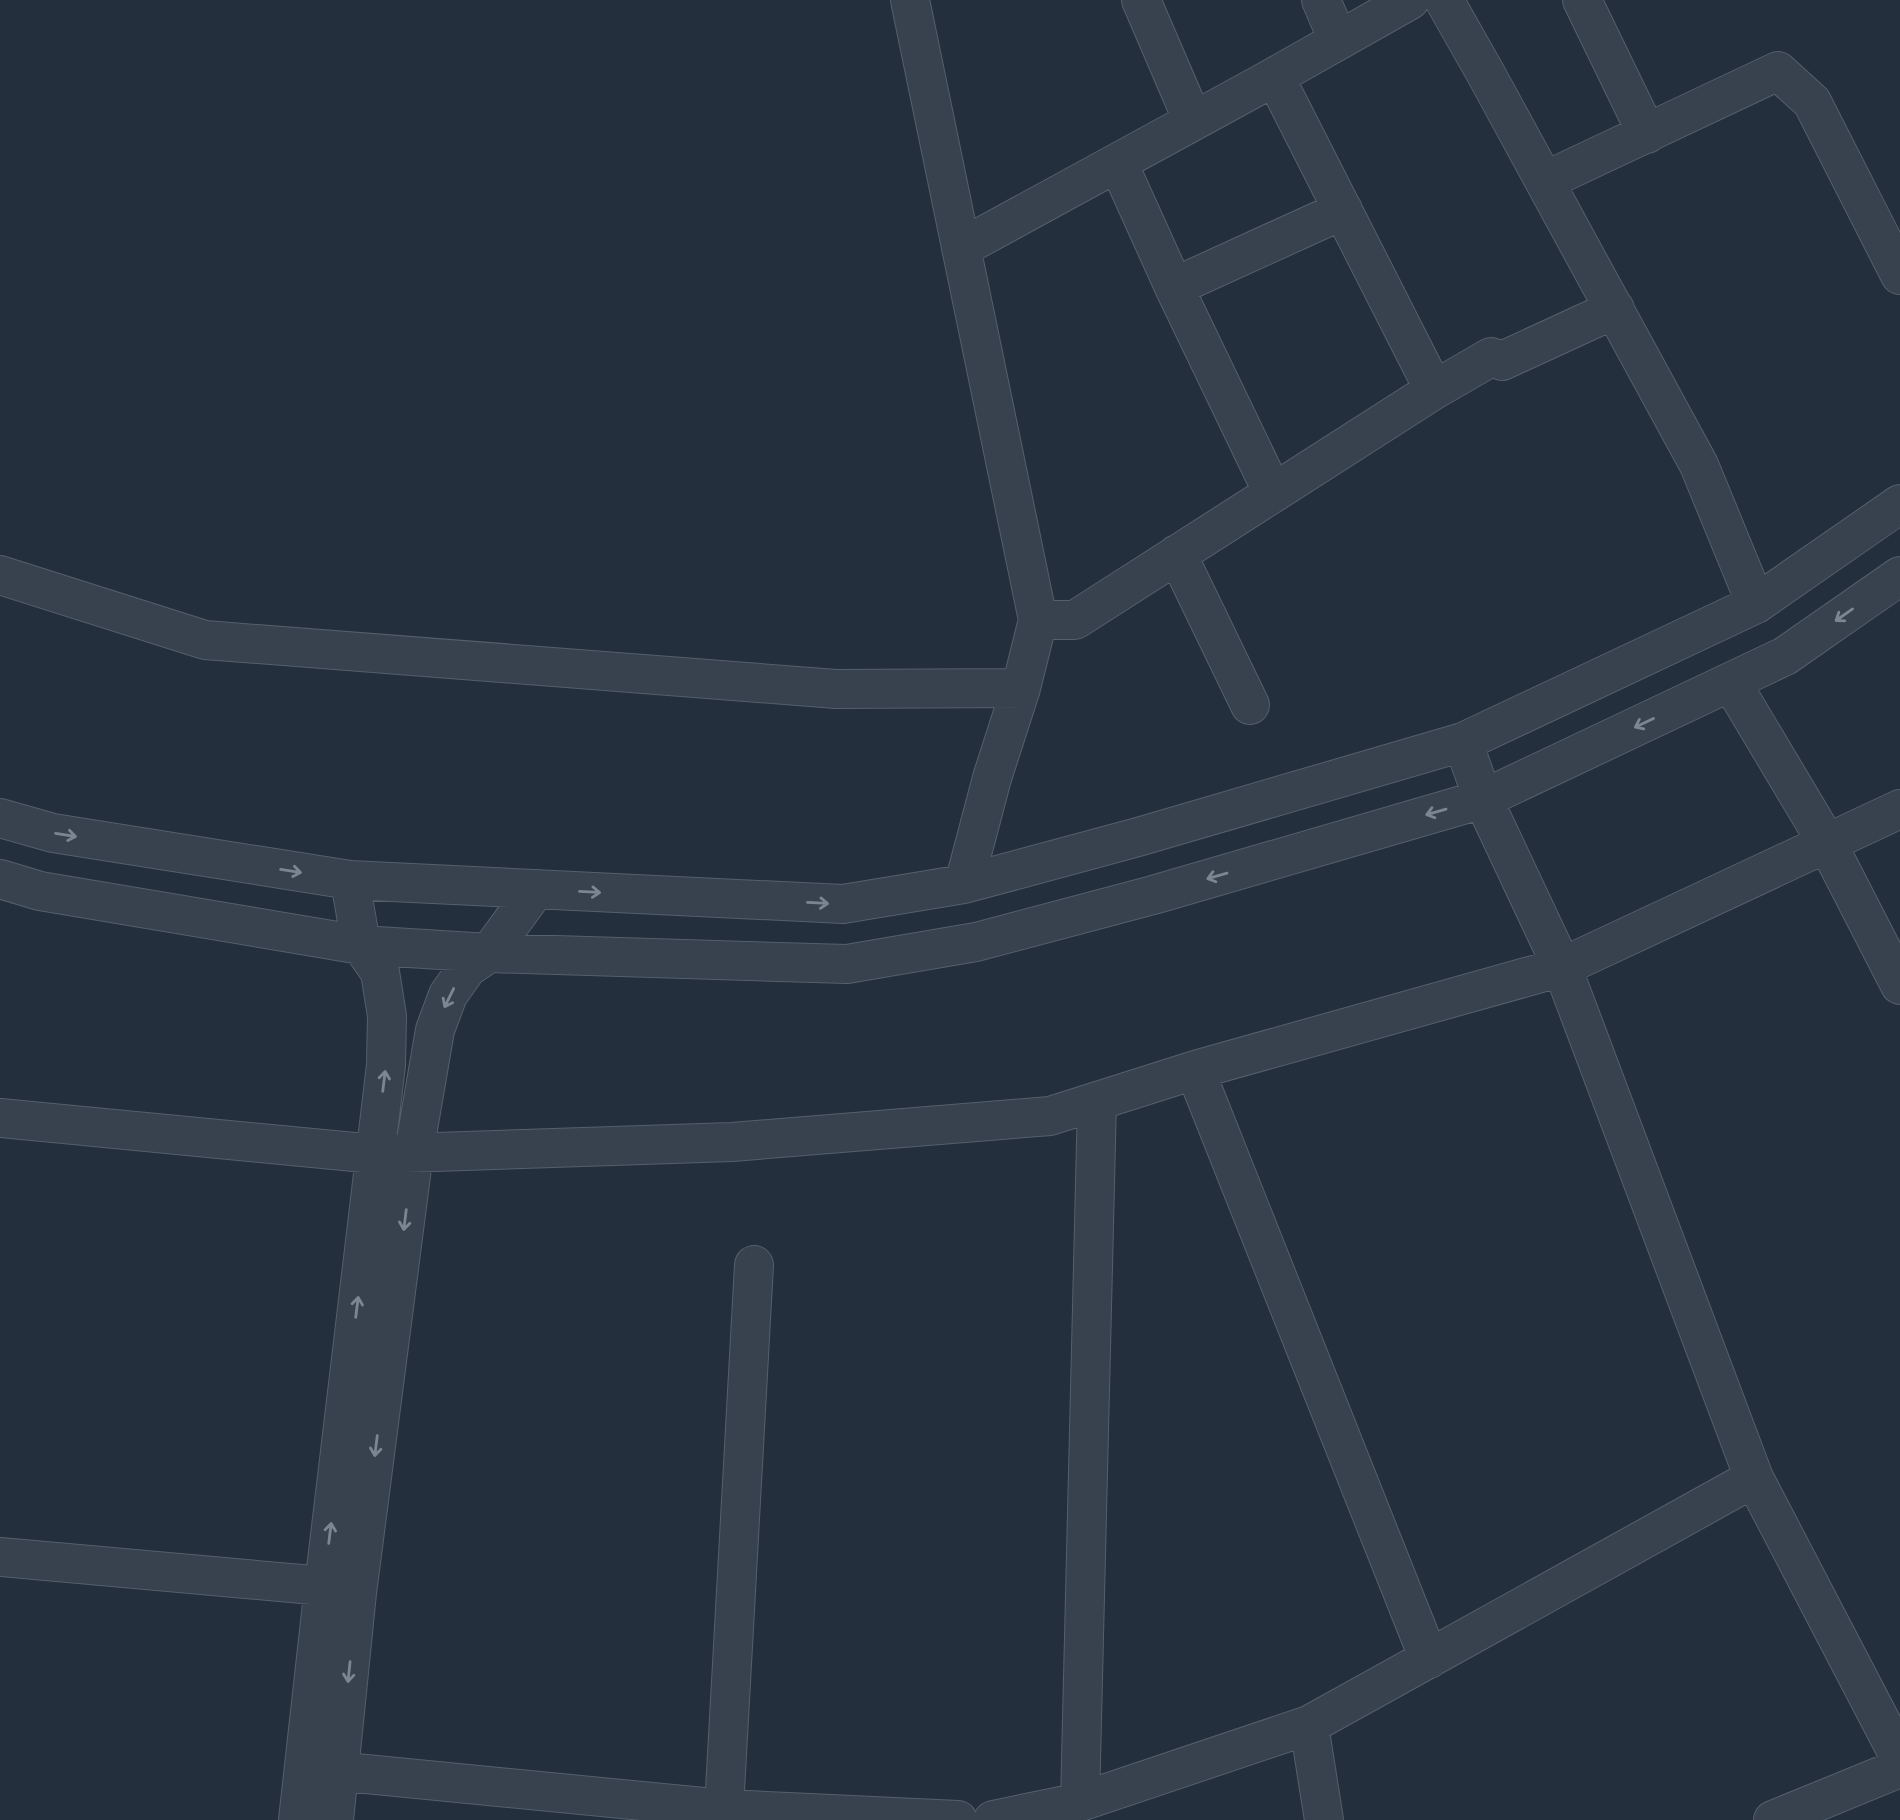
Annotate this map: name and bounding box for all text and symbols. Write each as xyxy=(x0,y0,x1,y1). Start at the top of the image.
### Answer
one-way arrow xyxy=(1835,608,1854,622)
one-way arrow xyxy=(1634,716,1655,730)
one-way arrow xyxy=(1425,807,1447,820)
one-way arrow xyxy=(54,829,77,842)
one-way arrow xyxy=(279,865,301,878)
one-way arrow xyxy=(1207,870,1229,883)
one-way arrow xyxy=(579,885,602,898)
one-way arrow xyxy=(806,897,828,910)
one-way arrow xyxy=(441,987,455,1008)
one-way arrow xyxy=(378,1070,391,1093)
one-way arrow xyxy=(399,1209,412,1231)
one-way arrow xyxy=(350,1296,363,1319)
one-way arrow xyxy=(370,1434,383,1457)
one-way arrow xyxy=(324,1522,337,1545)
one-way arrow xyxy=(343,1660,356,1683)

